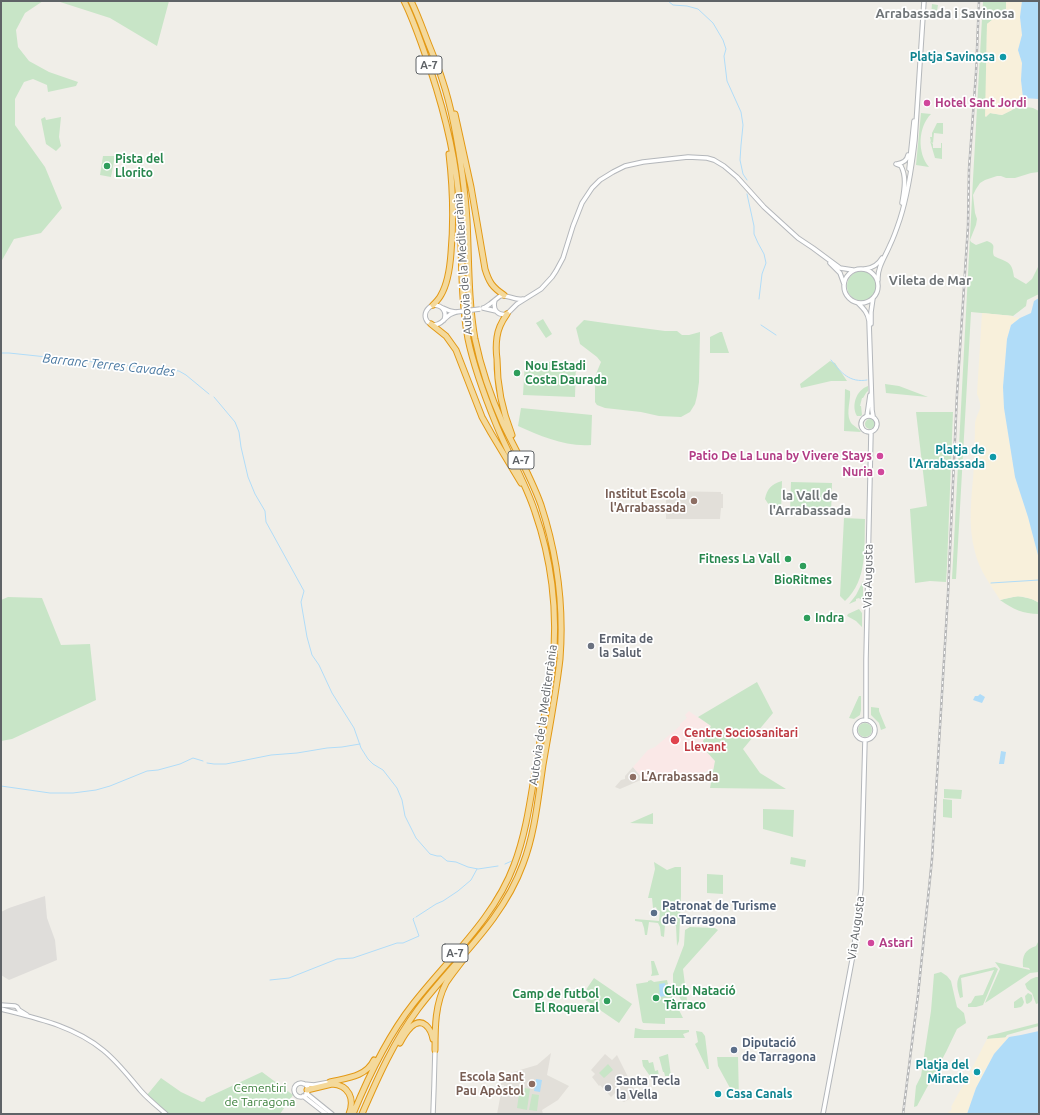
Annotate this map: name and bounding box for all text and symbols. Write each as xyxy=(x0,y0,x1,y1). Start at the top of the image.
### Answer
district label: Arrabassada i Savinosa xyxy=(875,6,1015,22)
place label: Platja Savinosa xyxy=(910,50,995,64)
marker: Platja Savinosa xyxy=(998,52,1008,62)
road number: A-7 xyxy=(416,56,442,74)
place label: Hotel Sant Jordi xyxy=(935,96,1027,110)
marker: Hotel Sant Jordi xyxy=(922,98,932,108)
place label: Pista del Llorito xyxy=(115,152,164,180)
marker: Pista del Llorito xyxy=(102,161,112,171)
street label: Autovia de la Mediterrània xyxy=(451,193,475,335)
district label: Vileta de Mar xyxy=(889,273,971,289)
water label: Barranc Terres Cavades xyxy=(42,350,176,380)
place label: Nou Estadi Costa Daurada xyxy=(525,359,607,387)
marker: Nou Estadi Costa Daurada xyxy=(512,368,522,378)
place label: Platja de l'Arrabassada xyxy=(909,443,985,471)
place label: Patio De La Luna by Vivere Stays xyxy=(689,449,872,463)
road number: A-7 xyxy=(508,451,534,469)
marker: Patio De La Luna by Vivere Stays xyxy=(875,451,885,461)
marker: Platja de l'Arrabassada xyxy=(988,452,998,462)
place label: Nuria xyxy=(842,465,873,479)
marker: Nuria xyxy=(876,467,886,477)
place label: Institut Escola l'Arrabassada xyxy=(605,487,686,515)
district label: la Vall de l'Arrabassada xyxy=(769,488,851,519)
marker: Institut Escola l'Arrabassada xyxy=(689,496,699,506)
street label: Via Augusta xyxy=(860,544,876,608)
place label: Fitness La Vall xyxy=(699,552,780,566)
marker: Fitness La Vall xyxy=(783,554,793,564)
marker: BioRitmes xyxy=(798,561,808,571)
place label: BioRitmes xyxy=(774,573,832,587)
place label: Indra xyxy=(815,611,844,625)
marker: Indra xyxy=(802,613,812,623)
place label: Ermita de la Salut xyxy=(599,632,653,660)
marker: Ermita de la Salut xyxy=(586,641,596,651)
street label: Autovia de la Mediterrània xyxy=(526,644,560,786)
place label: Centre Sociosanitari Llevant xyxy=(684,726,798,754)
marker: Centre Sociosanitari Llevant xyxy=(669,734,681,746)
place label: L’Arrabassada xyxy=(641,770,719,784)
marker: L’Arrabassada xyxy=(628,772,638,782)
street label: Via Augusta xyxy=(844,895,868,961)
place label: Patronat de Turisme de Tarragona xyxy=(662,899,776,927)
marker: Patronat de Turisme de Tarragona xyxy=(649,908,659,918)
place label: Astari xyxy=(879,936,913,950)
marker: Astari xyxy=(866,938,876,948)
road number: A-7 xyxy=(442,944,468,962)
place label: Club Natació Tàrraco xyxy=(664,984,736,1012)
place label: Camp de futbol El Roqueral xyxy=(512,987,599,1015)
marker: Club Natació Tàrraco xyxy=(651,993,661,1003)
marker: Camp de futbol El Roqueral xyxy=(602,996,612,1006)
place label: Diputació de Tarragona xyxy=(742,1036,816,1064)
marker: Diputació de Tarragona xyxy=(729,1045,739,1055)
place label: Platja del Miracle xyxy=(916,1058,969,1086)
marker: Platja del Miracle xyxy=(972,1067,982,1077)
place label: Escola Sant Pau Apòstol xyxy=(456,1070,524,1098)
place label: Santa Tecla la Vella xyxy=(616,1074,680,1102)
marker: Escola Sant Pau Apòstol xyxy=(527,1079,537,1089)
park label: Cementiri de Tarragona xyxy=(225,1081,295,1109)
marker: Santa Tecla la Vella xyxy=(603,1083,613,1093)
place label: Casa Canals xyxy=(726,1087,792,1101)
marker: Casa Canals xyxy=(713,1089,723,1099)

